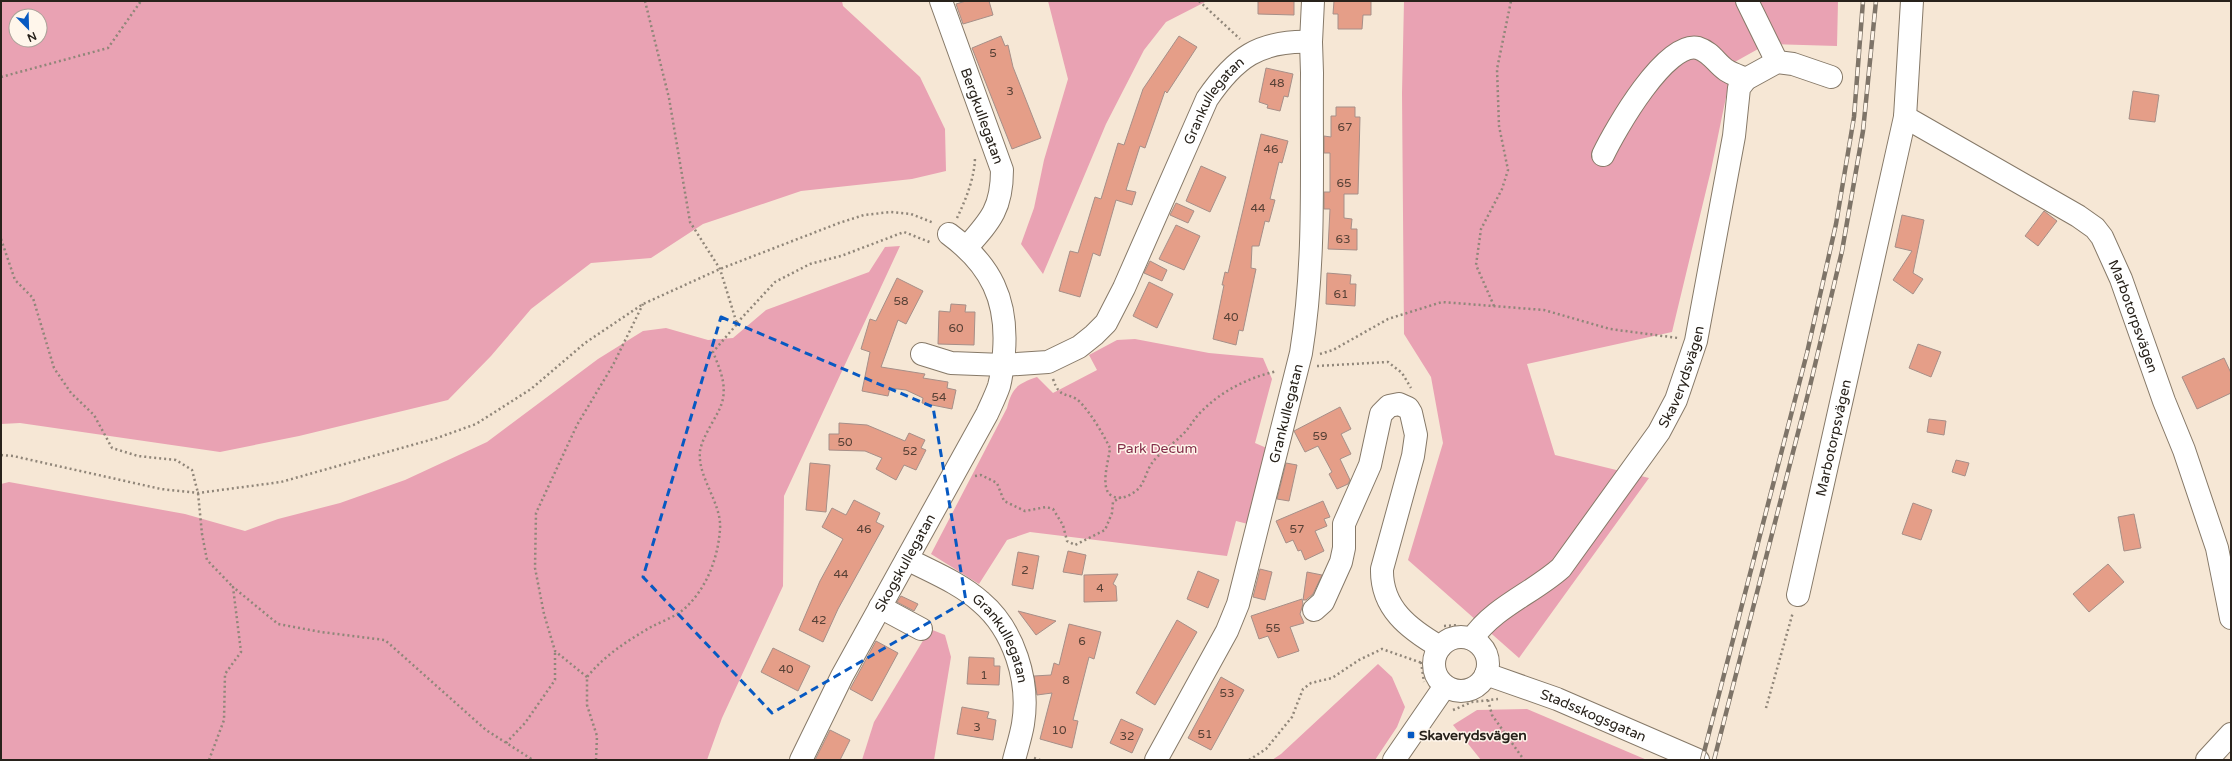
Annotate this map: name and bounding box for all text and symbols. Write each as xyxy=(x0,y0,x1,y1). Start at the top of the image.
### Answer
north arrow xyxy=(8,8,48,48)
text: N xyxy=(25,29,38,44)
house number: 5 xyxy=(989,46,997,60)
street label: Grankullegatan xyxy=(1180,53,1247,147)
street label: Bergkullegatan xyxy=(957,65,1008,166)
house number: 48 xyxy=(1269,76,1285,90)
house number: 3 xyxy=(1006,84,1014,98)
house number: 67 xyxy=(1337,120,1353,134)
house number: 46 xyxy=(1263,142,1279,156)
house number: 65 xyxy=(1336,176,1352,190)
house number: 44 xyxy=(1250,201,1266,215)
house number: 63 xyxy=(1335,232,1351,246)
street label: Marbotorpsvägen xyxy=(2105,257,2162,375)
house number: 61 xyxy=(1333,287,1349,301)
house number: 58 xyxy=(893,294,909,308)
house number: 40 xyxy=(1223,310,1239,324)
house number: 60 xyxy=(948,321,964,335)
street label: Skaverydsvägen xyxy=(1654,324,1707,431)
street label: Grankullegatan xyxy=(1265,362,1306,465)
street label: Marbotorpsvägen xyxy=(1812,378,1854,498)
house number: 54 xyxy=(931,390,947,404)
house number: 59 xyxy=(1312,429,1328,443)
house number: 50 xyxy=(837,435,853,449)
park label: Park Decum xyxy=(1117,440,1197,457)
house number: 52 xyxy=(902,444,918,458)
street label: Skogskullegatan xyxy=(871,511,939,615)
house number: 46 xyxy=(856,522,872,536)
house number: 57 xyxy=(1289,522,1305,536)
house number: 2 xyxy=(1021,563,1029,577)
house number: 44 xyxy=(833,567,849,581)
house number: 4 xyxy=(1096,581,1104,595)
street label: Grankullegatan xyxy=(969,590,1032,684)
house number: 42 xyxy=(811,613,827,627)
house number: 55 xyxy=(1265,621,1281,635)
house number: 6 xyxy=(1078,634,1086,648)
house number: 40 xyxy=(778,662,794,676)
house number: 1 xyxy=(980,668,988,682)
house number: 8 xyxy=(1062,673,1070,687)
street label: Stadsskogsgatan xyxy=(1538,685,1649,745)
house number: 53 xyxy=(1219,686,1235,700)
house number: 3 xyxy=(973,720,981,734)
house number: 10 xyxy=(1051,723,1067,737)
house number: 51 xyxy=(1197,727,1213,741)
place label: Skaverydsvägen xyxy=(1419,727,1527,744)
house number: 32 xyxy=(1119,729,1135,743)
marker: Skaverydsvägen xyxy=(1406,730,1416,740)

